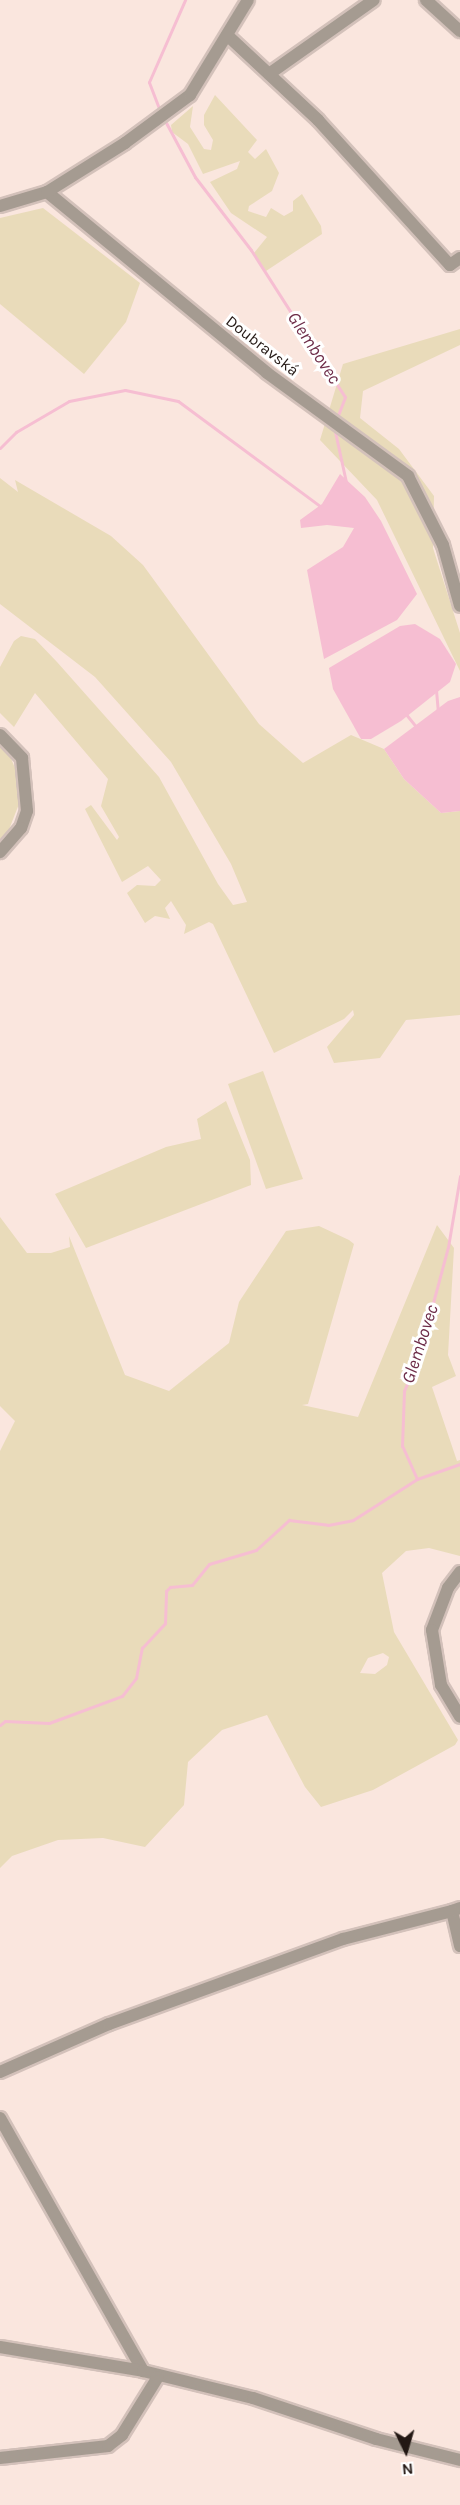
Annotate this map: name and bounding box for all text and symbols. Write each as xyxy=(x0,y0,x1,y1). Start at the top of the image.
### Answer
water label: Glembovec xyxy=(283,308,345,388)
street label: Doubravská xyxy=(222,312,302,380)
water label: Glembovec xyxy=(397,1302,443,1386)
north arrow xyxy=(376,2421,436,2481)
text: N xyxy=(401,2459,414,2479)

